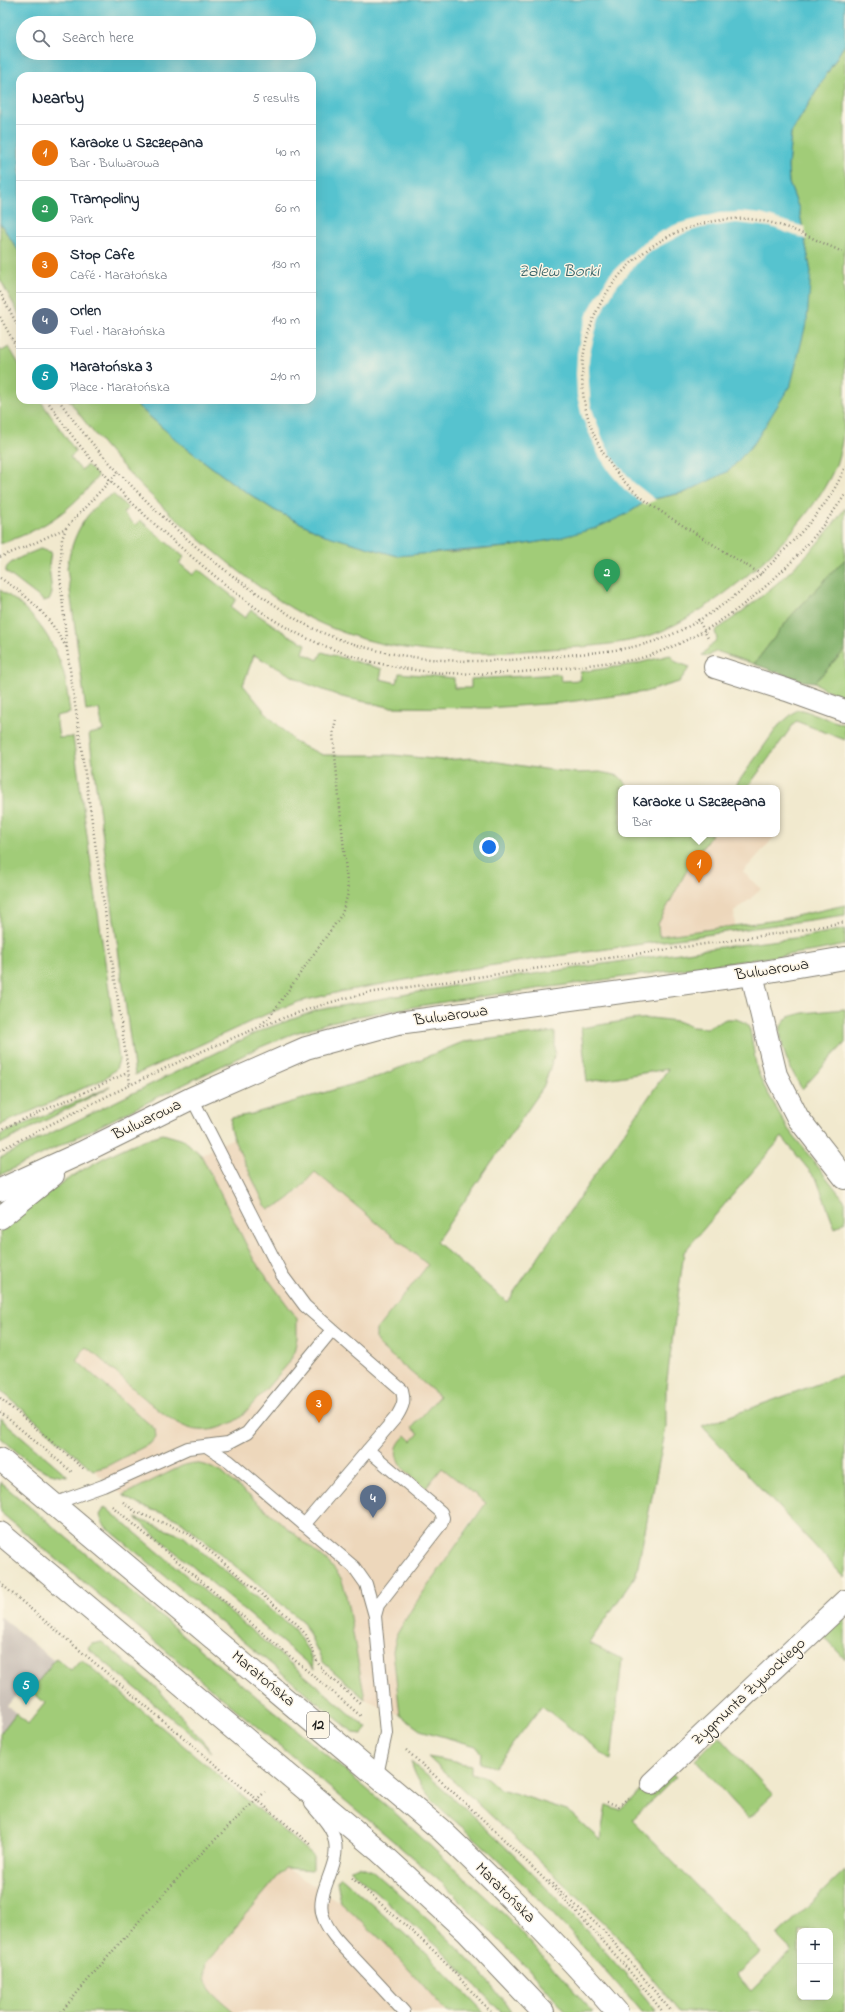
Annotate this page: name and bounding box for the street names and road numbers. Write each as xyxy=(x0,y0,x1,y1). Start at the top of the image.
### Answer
street label: Bulwarowa xyxy=(733,952,810,988)
street label: Bulwarowa xyxy=(412,999,489,1033)
street label: Bulwarowa xyxy=(108,1093,186,1147)
street label: Zygmunta Żywockiego xyxy=(686,1632,812,1752)
street label: Maratońska xyxy=(226,1645,300,1713)
road number: 12 xyxy=(307,1712,329,1738)
street label: Maratońska xyxy=(469,1857,541,1929)

